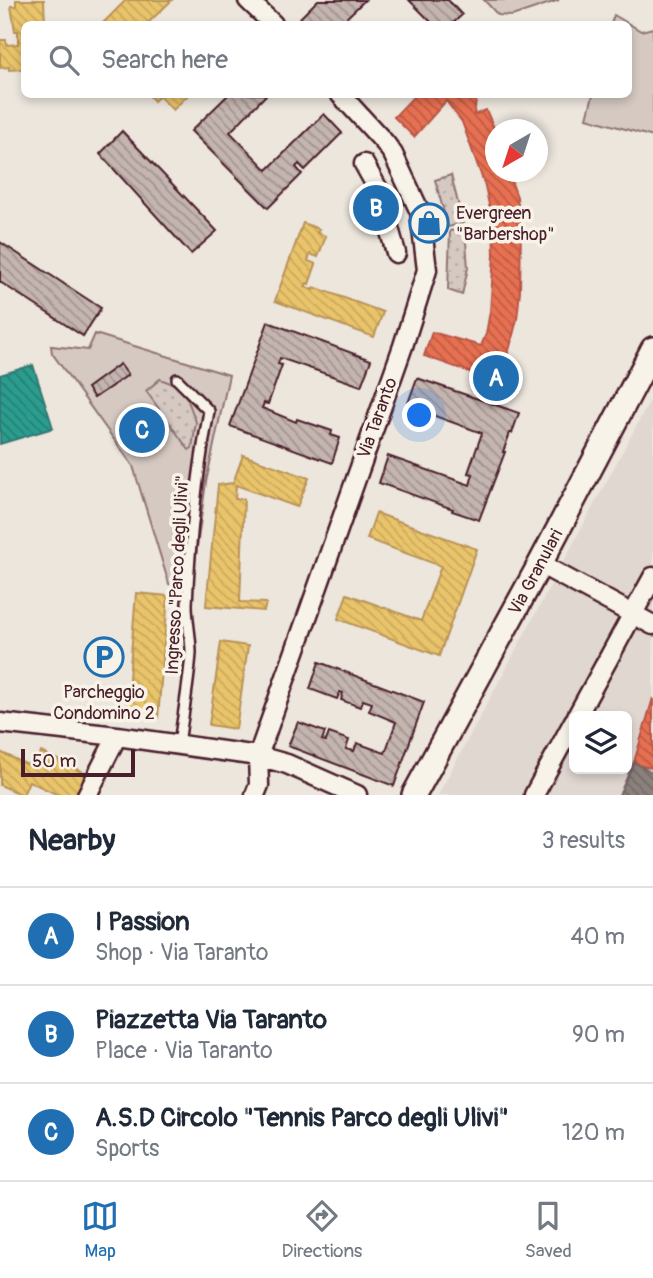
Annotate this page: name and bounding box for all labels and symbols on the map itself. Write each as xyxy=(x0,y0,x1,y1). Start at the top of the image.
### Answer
north arrow xyxy=(485,119,548,182)
pin: B xyxy=(353,182,399,234)
shop icon: Evergreen "Barbershop" xyxy=(408,202,450,244)
place label: Evergreen "Barbershop" xyxy=(456,202,555,246)
pin: A xyxy=(473,352,519,404)
street label: Via Taranto xyxy=(352,374,403,462)
your location xyxy=(402,398,436,432)
pin: C xyxy=(119,404,165,456)
street label: Ingresso "Parco degli Ulivi" xyxy=(161,475,194,675)
street label: Via Granulari xyxy=(503,525,568,619)
parking icon: Parcheggio Condomino 2 xyxy=(83,636,125,678)
place label: Parcheggio Condomino 2 xyxy=(53,681,155,725)
scale bar xyxy=(21,746,135,778)

